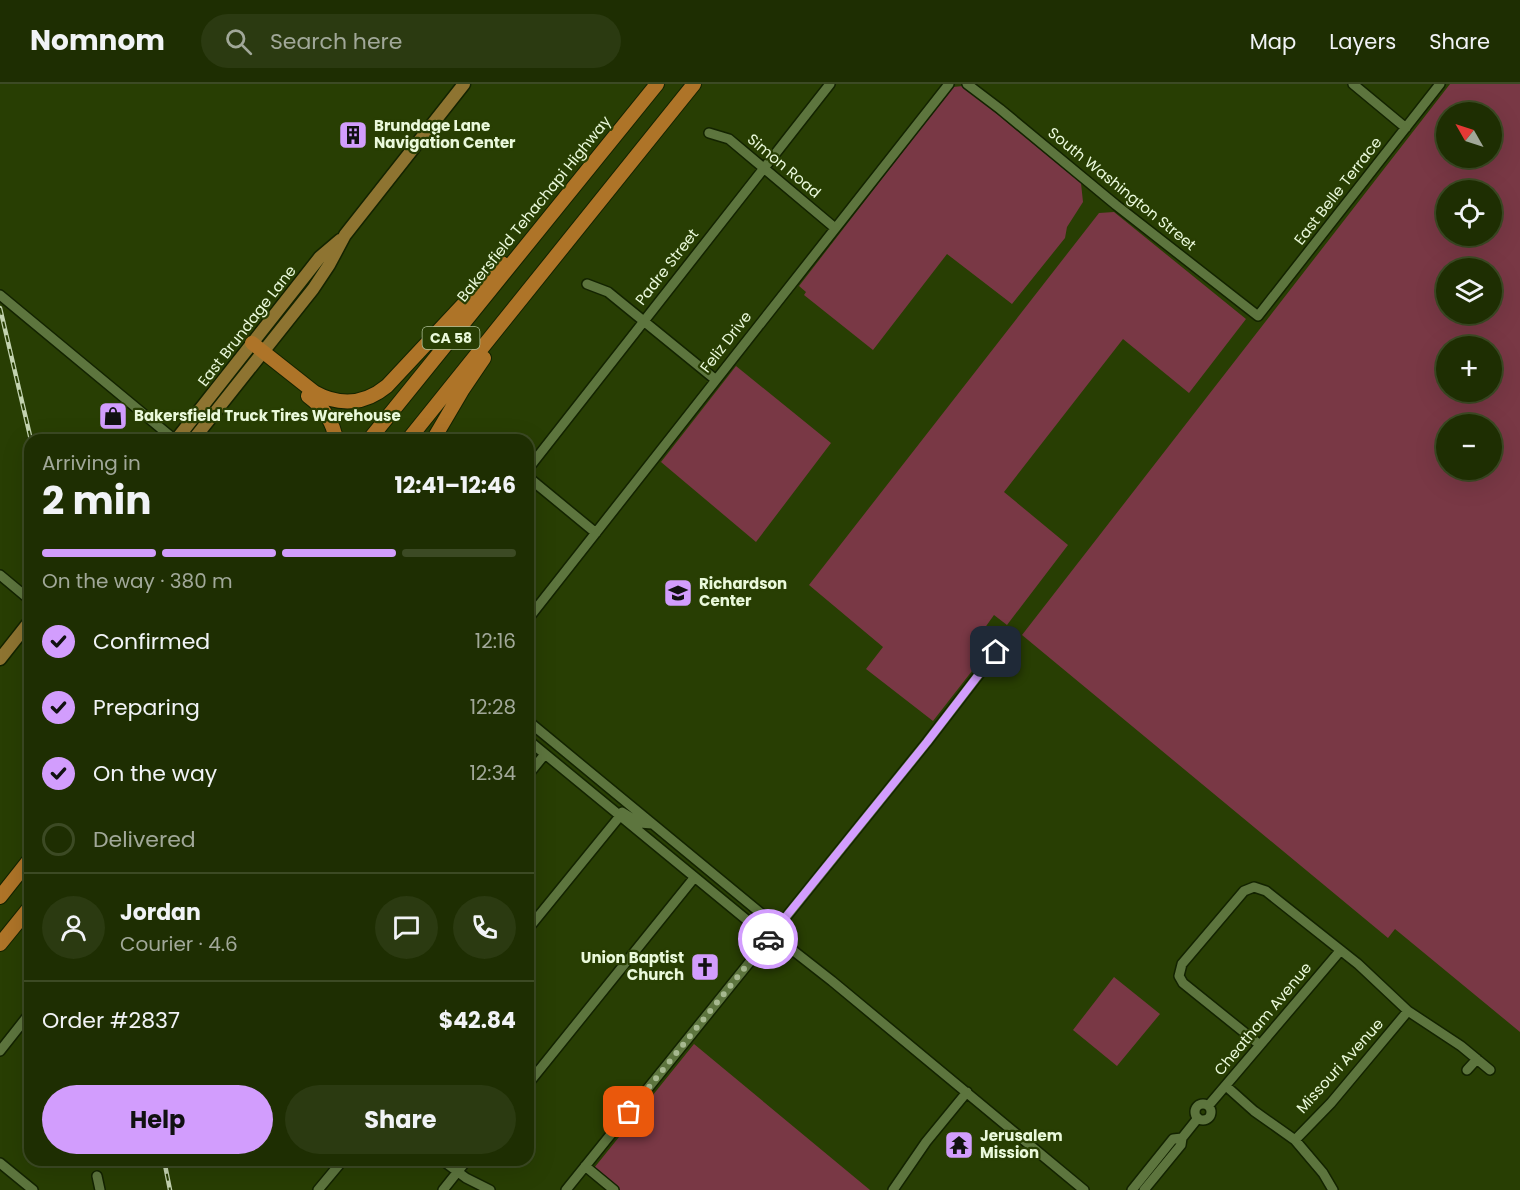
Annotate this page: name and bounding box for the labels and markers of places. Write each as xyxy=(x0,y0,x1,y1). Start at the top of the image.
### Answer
place label: Brundage Lane Navigation Center xyxy=(374,115,516,153)
building icon: Brundage Lane Navigation Center xyxy=(337,119,369,151)
shop icon: Bakersfield Truck Tires Warehouse xyxy=(97,400,129,432)
place label: Bakersfield Truck Tires Warehouse xyxy=(134,405,401,426)
place label: Richardson Center xyxy=(699,573,787,611)
school or university icon: Richardson Center xyxy=(662,577,694,609)
pin xyxy=(970,626,1021,677)
place label: Union Baptist Church xyxy=(581,947,684,985)
church icon: Union Baptist Church xyxy=(689,951,721,983)
pin xyxy=(603,1086,654,1137)
place label: Jerusalem Mission xyxy=(980,1125,1063,1163)
temple icon: Jerusalem Mission xyxy=(943,1129,975,1161)

